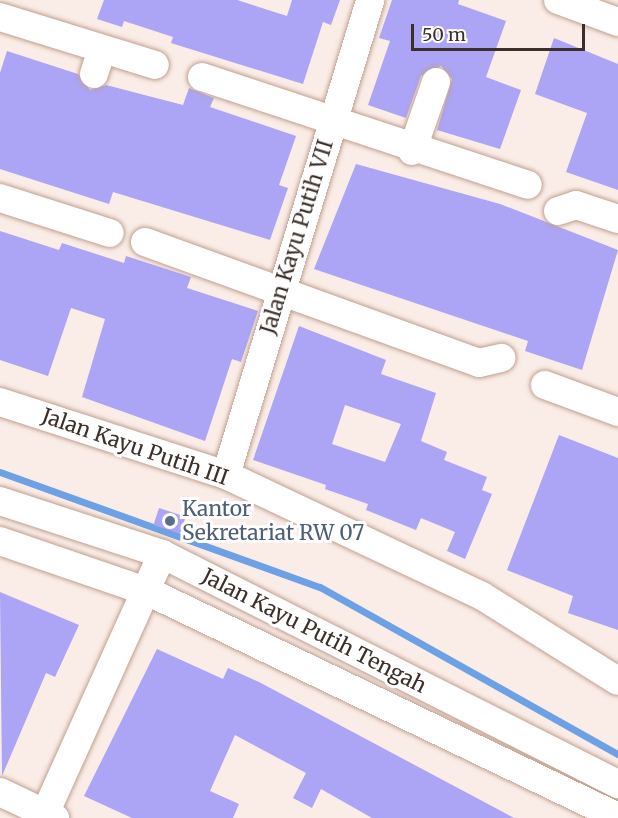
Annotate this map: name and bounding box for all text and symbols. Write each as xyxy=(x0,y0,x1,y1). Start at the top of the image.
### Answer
scale bar xyxy=(414,12,588,50)
text: 50 m xyxy=(422,23,466,46)
street label: Jalan Kayu Putih VII xyxy=(255,137,339,337)
street label: Jalan Kayu Putih III xyxy=(38,403,232,491)
place label: Kantor Sekretariat RW 07 xyxy=(182,496,364,546)
marker: Kantor Sekretariat RW 07 xyxy=(163,514,177,528)
street label: Jalan Kayu Putih Tengah xyxy=(198,563,430,699)

